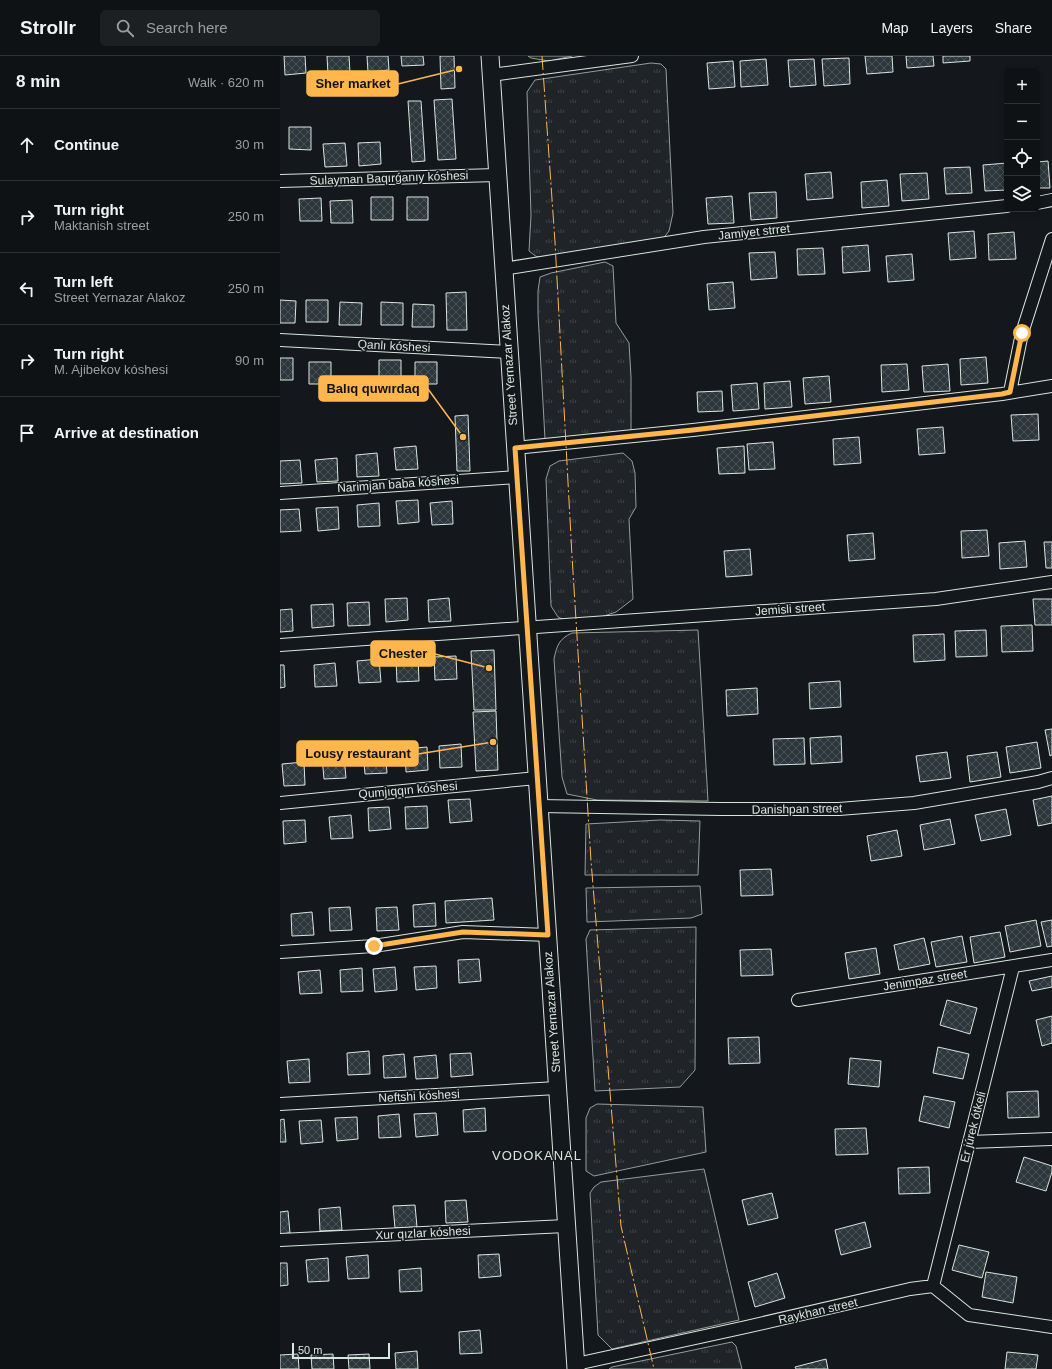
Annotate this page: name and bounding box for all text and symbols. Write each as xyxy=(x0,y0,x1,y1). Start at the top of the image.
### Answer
search box xyxy=(100,10,380,46)
text: Strollr xyxy=(20,17,76,38)
icon: search xyxy=(114,17,136,39)
text: Search here xyxy=(146,19,228,36)
text: Map xyxy=(881,20,909,36)
text: Layers xyxy=(931,20,973,36)
text: Share xyxy=(995,20,1032,36)
map controls xyxy=(1004,68,1040,212)
button: + xyxy=(1004,68,1040,104)
callout: Sher market xyxy=(307,71,398,96)
text: 8 min xyxy=(16,72,60,91)
text: Walk · 620 m xyxy=(188,75,264,90)
text: Sher market xyxy=(315,76,391,91)
button: − xyxy=(1004,104,1040,140)
icon: ahead xyxy=(16,134,38,156)
text: Continue xyxy=(54,136,119,153)
text: 30 m xyxy=(235,137,264,152)
button: locate xyxy=(1004,140,1040,176)
street label: Sulayman Baqırǵanıy kóshesi xyxy=(309,168,469,188)
button: layers xyxy=(1004,176,1040,212)
text: Turn right xyxy=(54,201,124,218)
icon: right xyxy=(16,206,38,228)
text: 250 m xyxy=(228,209,264,224)
text: Maktanish street xyxy=(54,218,149,233)
street label: Jamiyet strret xyxy=(717,221,791,243)
text: Turn left xyxy=(54,273,113,290)
icon: left xyxy=(16,278,38,300)
text: 250 m xyxy=(228,281,264,296)
text: Street Yernazar Alakoz xyxy=(54,290,186,305)
street label: Street Yernazar Alakoz xyxy=(498,304,520,426)
route start xyxy=(1013,324,1031,342)
street label: Qanlı kóshesi xyxy=(357,337,431,355)
text: Turn right xyxy=(54,345,124,362)
icon: right xyxy=(16,350,38,372)
text: 90 m xyxy=(235,353,264,368)
text: M. Ajibekov kóshesi xyxy=(54,362,168,377)
callout: Balıq quwırdaq xyxy=(319,376,428,401)
text: Balıq quwırdaq xyxy=(326,381,420,396)
icon: arrive xyxy=(16,422,38,444)
text: Arrive at destination xyxy=(54,424,199,441)
street label: Narimjan baba kóshesi xyxy=(337,473,459,495)
street label: Jemisli street xyxy=(755,600,826,618)
callout: Chester xyxy=(371,641,435,666)
text: Chester xyxy=(379,646,427,661)
callout: Lousy restaurant xyxy=(297,741,418,766)
text: Lousy restaurant xyxy=(305,746,411,761)
street label: Qumjıqqın kóshesi xyxy=(358,779,458,801)
street label: Danishpan street xyxy=(752,801,843,817)
route end xyxy=(365,937,383,955)
street label: Street Yernazar Alakoz xyxy=(541,951,563,1073)
street label: Jenimpaz street xyxy=(882,966,969,994)
street label: Neftshi kóshesi xyxy=(378,1087,460,1105)
street label: Er júrek ótkeli xyxy=(957,1090,989,1164)
district label: VODOKANAL xyxy=(492,1148,582,1163)
street label: Xur qızlar kóshesi xyxy=(375,1224,471,1242)
street label: Raykhan street xyxy=(777,1295,860,1327)
scale bar xyxy=(292,1341,390,1360)
text: 50 m xyxy=(298,1344,322,1356)

